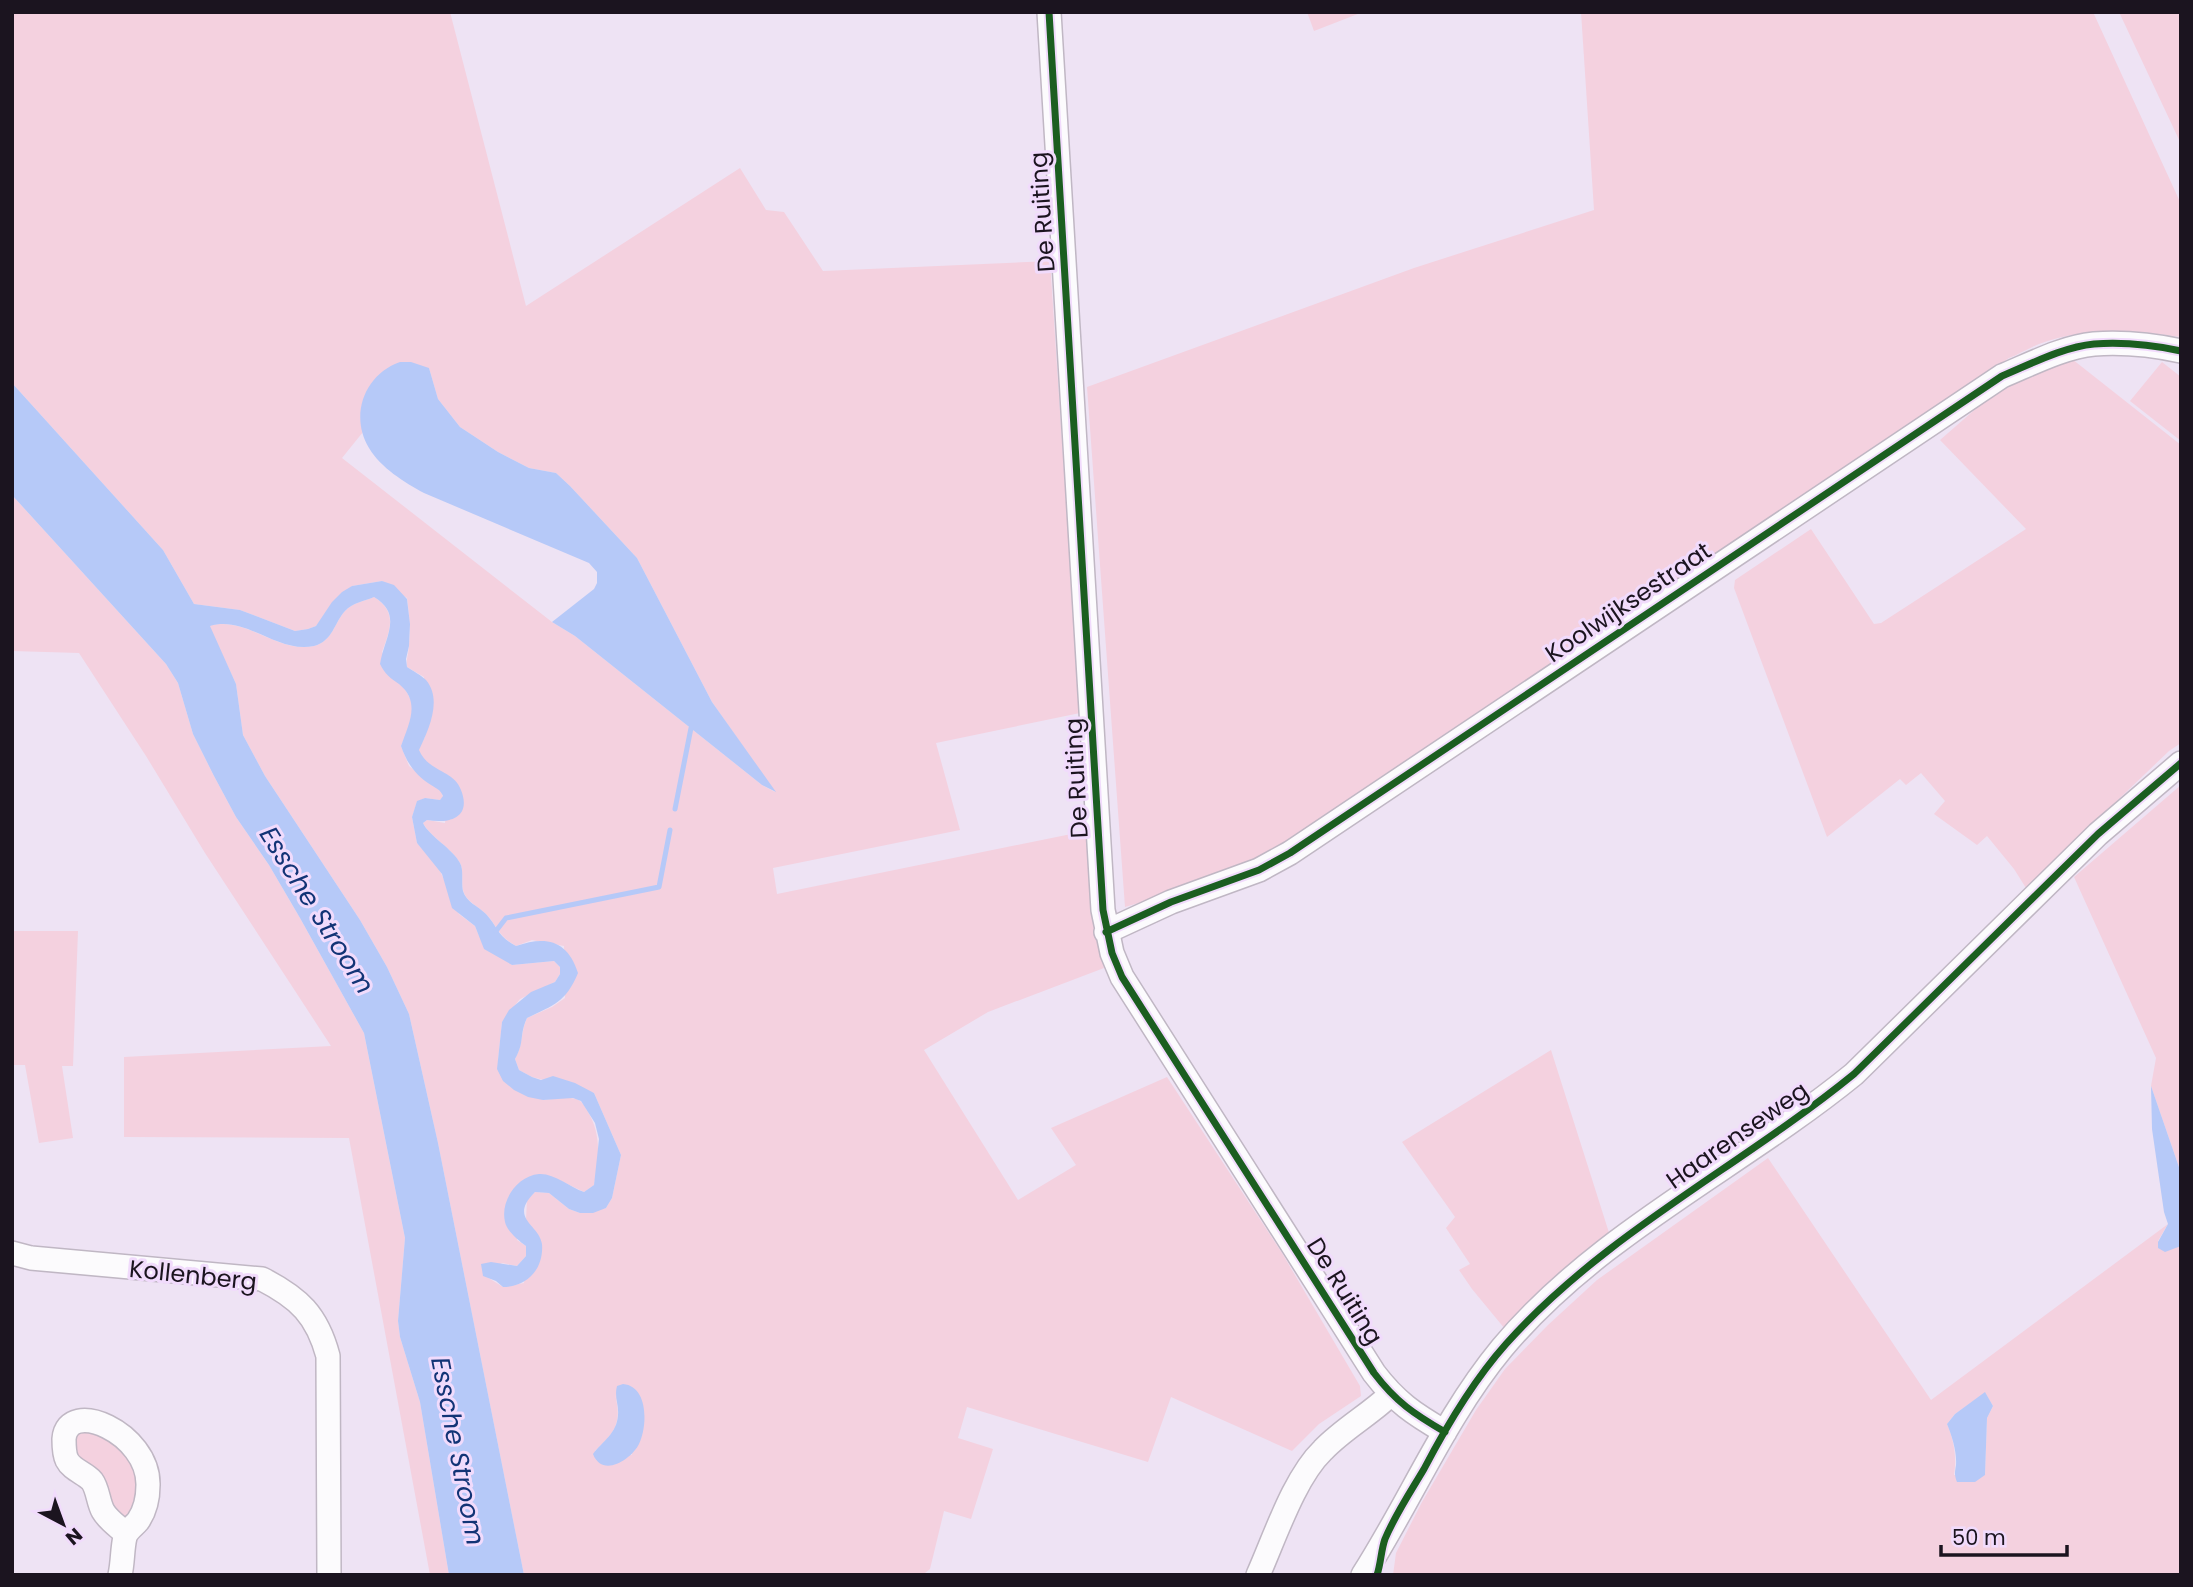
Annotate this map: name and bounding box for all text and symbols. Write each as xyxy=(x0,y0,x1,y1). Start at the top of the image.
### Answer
street label: De Ruiting xyxy=(1021,151,1063,273)
street label: Koolwijksestraat xyxy=(1538,534,1718,670)
street label: De Ruiting xyxy=(1056,717,1096,839)
water label: Essche Stroom xyxy=(251,819,383,1001)
street label: Haarenseweg xyxy=(1659,1074,1815,1196)
street label: De Ruiting xyxy=(1299,1231,1391,1351)
street label: Kollenberg xyxy=(128,1252,258,1298)
water label: Essche Stroom xyxy=(422,1354,494,1548)
north arrow xyxy=(28,1489,98,1559)
scale bar xyxy=(1941,1514,2067,1558)
text: N xyxy=(60,1522,88,1551)
text: 50 m xyxy=(1952,1523,2006,1552)

